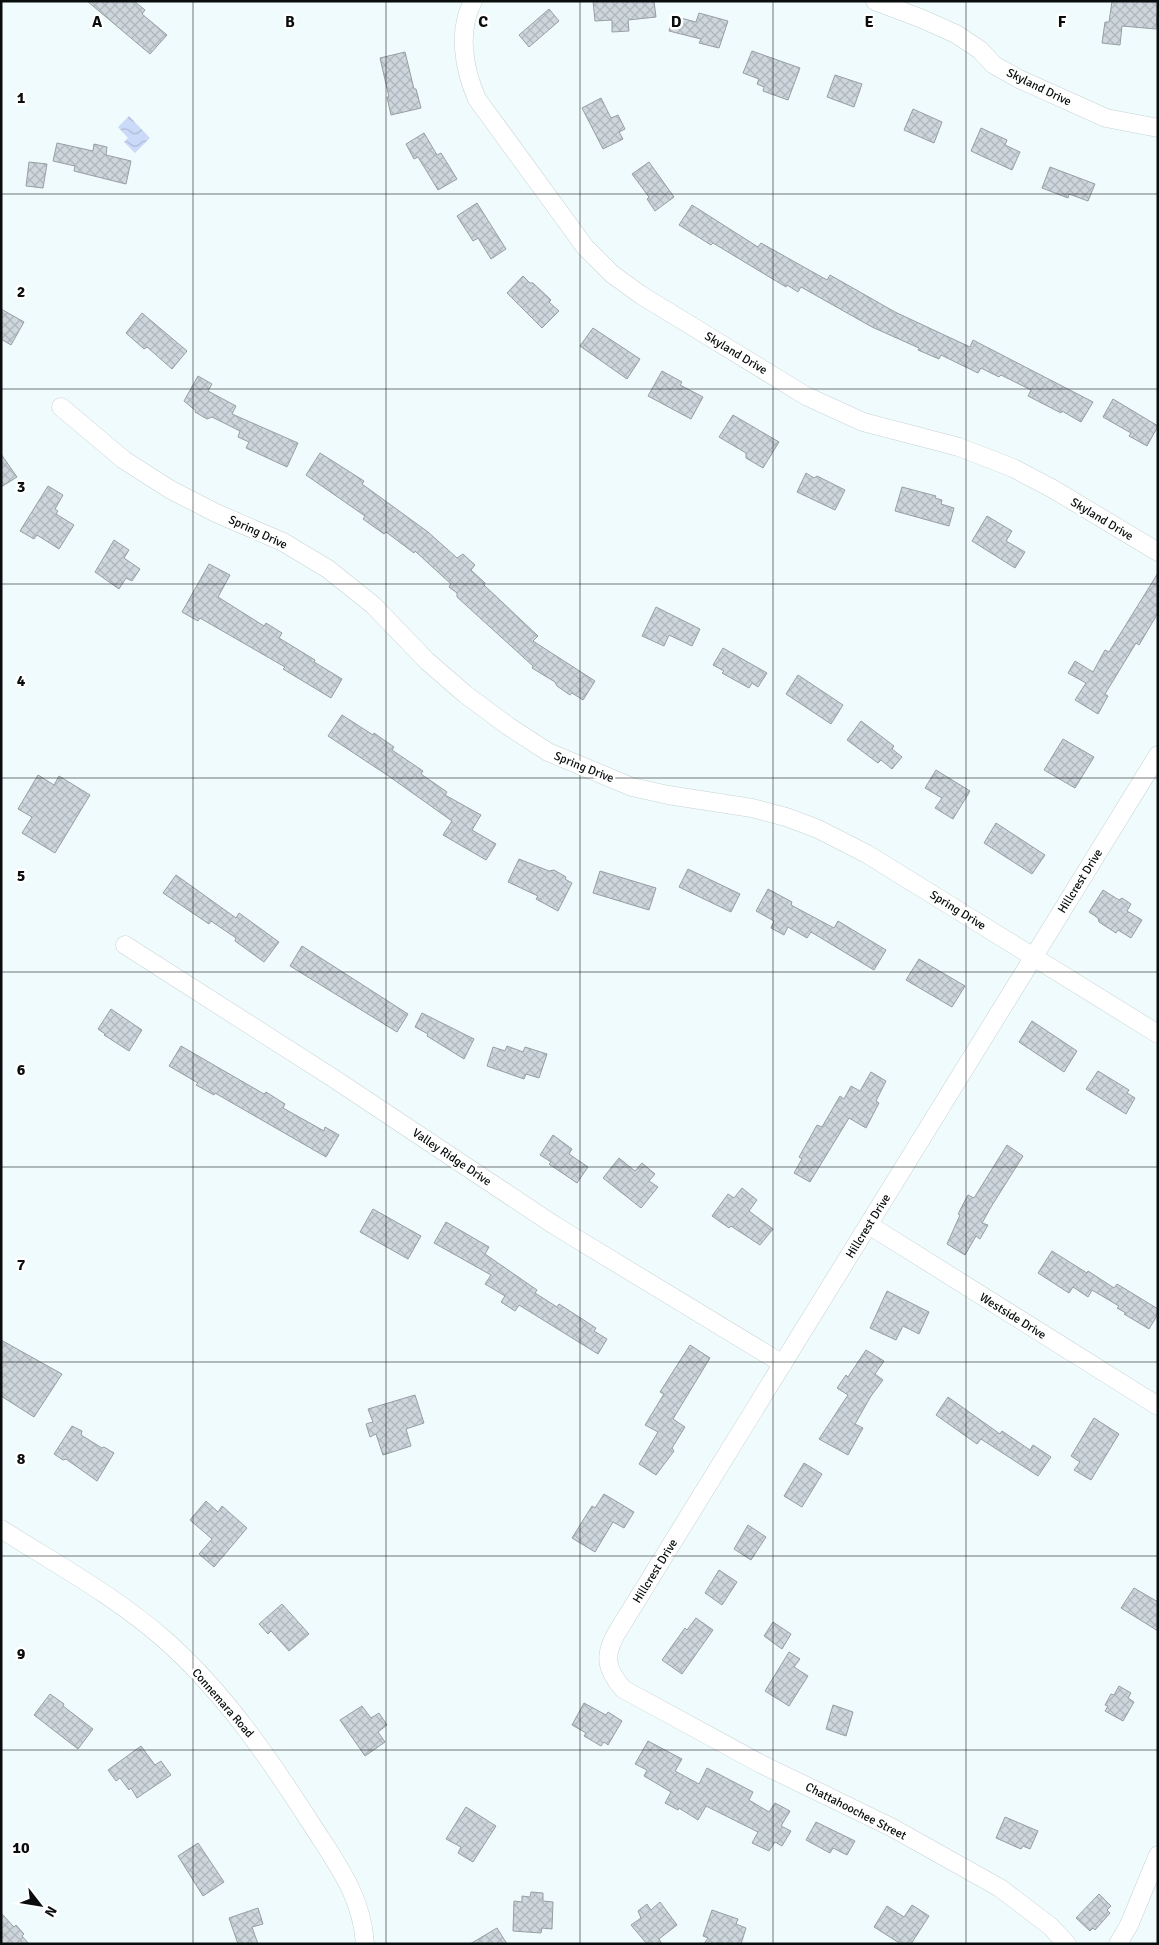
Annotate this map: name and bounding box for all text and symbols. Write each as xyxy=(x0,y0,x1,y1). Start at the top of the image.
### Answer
text: A xyxy=(92,12,103,32)
text: B xyxy=(285,12,295,32)
text: C xyxy=(478,12,488,32)
text: D xyxy=(671,12,682,32)
text: E xyxy=(864,12,874,32)
text: F xyxy=(1058,12,1067,32)
street label: Skyland Drive xyxy=(1004,65,1074,110)
text: 1 xyxy=(17,88,26,108)
text: 2 xyxy=(17,282,25,302)
street label: Skyland Drive xyxy=(702,329,770,378)
text: 3 xyxy=(17,477,25,497)
street label: Skyland Drive xyxy=(1068,495,1136,544)
street label: Spring Drive xyxy=(226,512,290,553)
text: 4 xyxy=(17,671,26,691)
street label: Spring Drive xyxy=(552,749,616,786)
street label: Hillcrest Drive xyxy=(1055,846,1106,916)
text: 5 xyxy=(17,866,25,886)
street label: Spring Drive xyxy=(927,887,989,934)
text: 6 xyxy=(17,1060,26,1080)
street label: Valley Ridge Drive xyxy=(409,1125,494,1189)
street label: Hillcrest Drive xyxy=(843,1191,894,1261)
text: 7 xyxy=(17,1255,26,1275)
street label: Westside Drive xyxy=(977,1290,1049,1343)
text: 8 xyxy=(17,1449,26,1469)
street label: Hillcrest Drive xyxy=(630,1536,681,1606)
text: 9 xyxy=(17,1644,26,1664)
street label: Connemara Road xyxy=(188,1666,257,1741)
street label: Chattahoochee Street xyxy=(803,1779,909,1843)
text: 10 xyxy=(12,1838,30,1858)
north arrow xyxy=(15,1880,65,1930)
text: N xyxy=(41,1903,61,1920)

